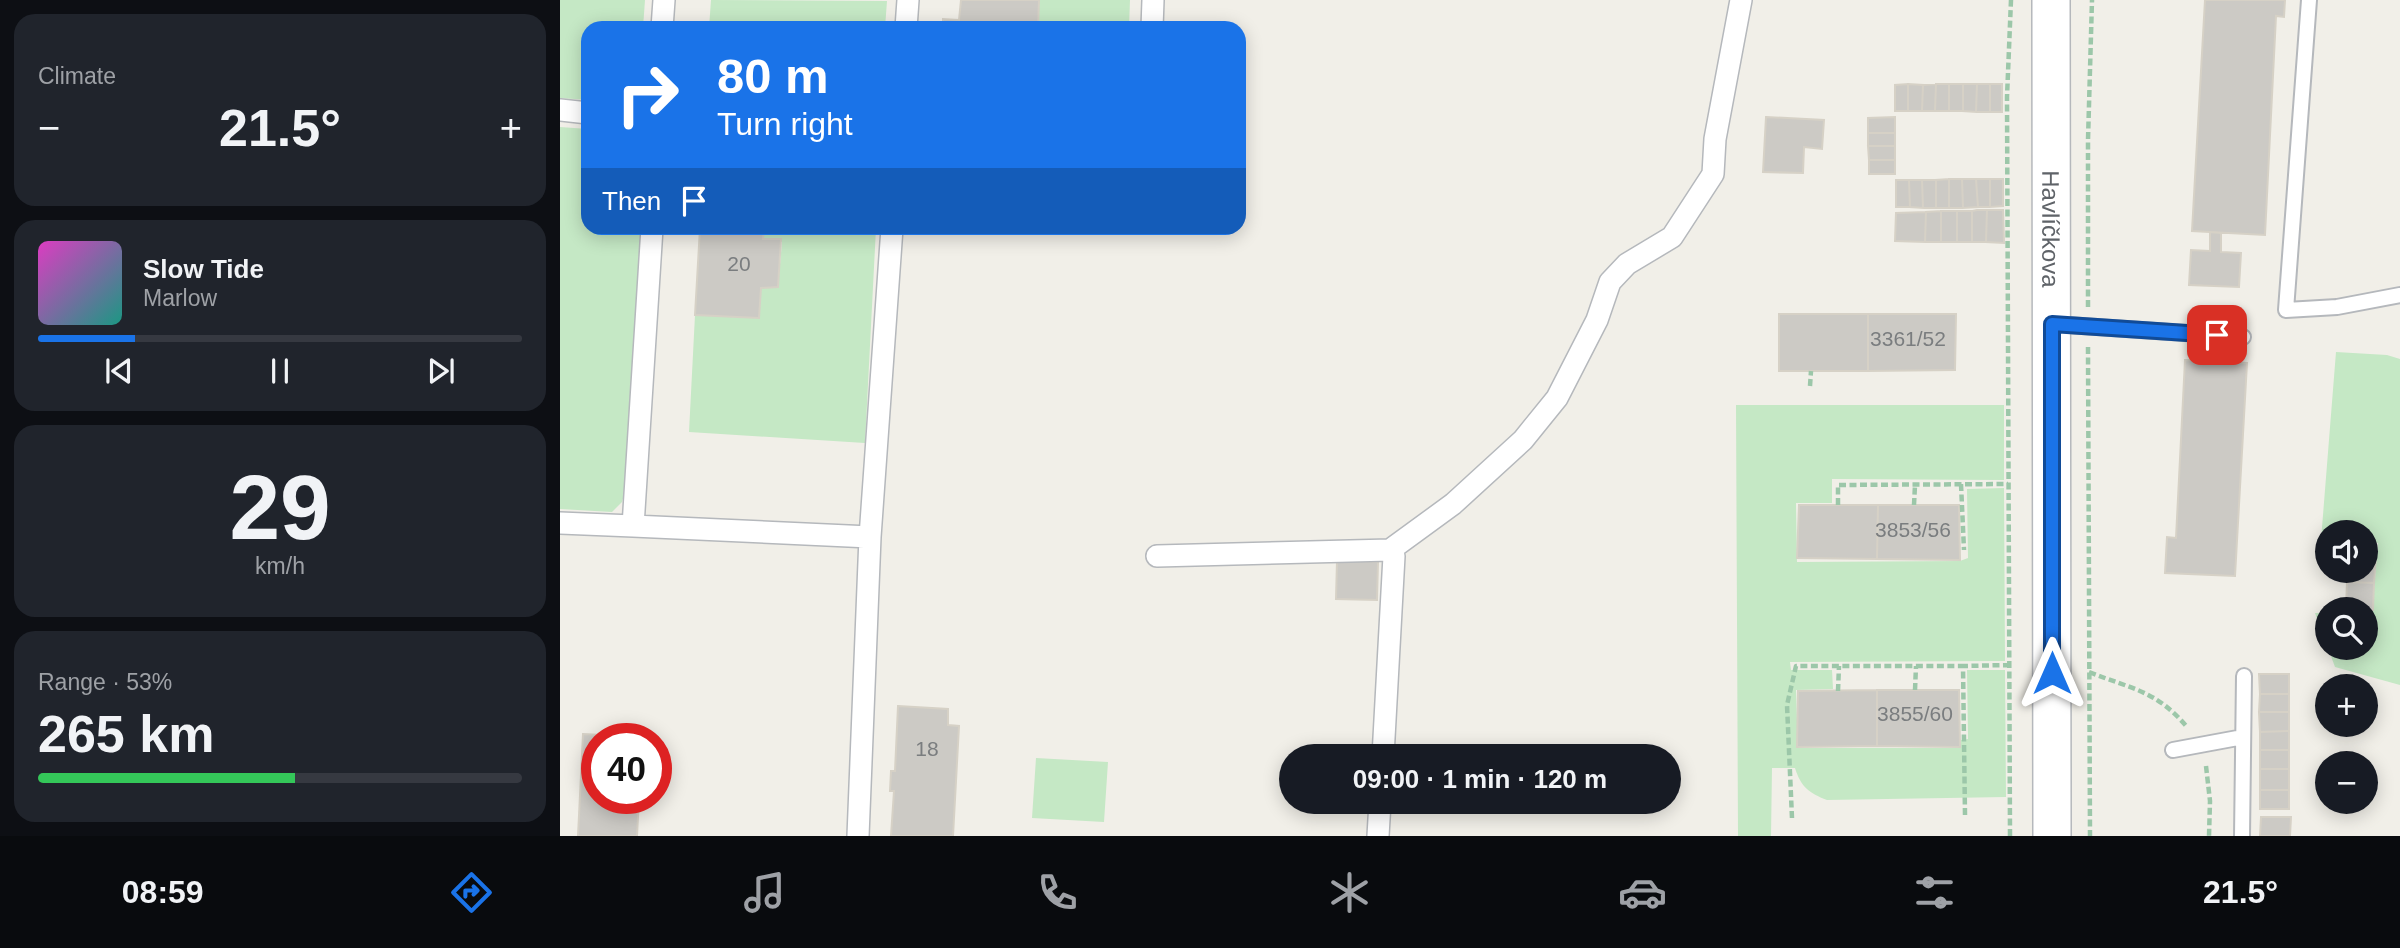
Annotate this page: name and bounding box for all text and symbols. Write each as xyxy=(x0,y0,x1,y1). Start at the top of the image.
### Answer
icon: right xyxy=(602,49,693,140)
text: 80 m xyxy=(717,49,829,103)
text: Climate xyxy=(38,63,116,89)
text: 21.5° xyxy=(219,99,341,157)
text: Turn right xyxy=(717,106,853,142)
text: − xyxy=(38,107,60,149)
text: + xyxy=(500,107,522,149)
street label: Havlíčkova xyxy=(2038,170,2065,288)
icon: arrive xyxy=(675,182,713,220)
text: Then xyxy=(602,186,661,216)
house number: 20 xyxy=(727,252,751,275)
text: Slow Tide xyxy=(143,254,264,284)
text: Marlow xyxy=(143,285,217,311)
pin xyxy=(2187,305,2247,365)
icon: arrive xyxy=(2198,316,2236,354)
house number: 3361/52 xyxy=(1870,327,1946,350)
icon: previous xyxy=(100,352,138,390)
icon: pause xyxy=(261,352,299,390)
icon: next xyxy=(422,352,460,390)
text: 29 xyxy=(229,457,331,558)
house number: 3853/56 xyxy=(1875,518,1951,541)
map controls xyxy=(2315,520,2378,814)
button: sound xyxy=(2315,520,2378,583)
text: km/h xyxy=(255,553,305,579)
button: search xyxy=(2315,597,2378,660)
position arrow xyxy=(2015,636,2089,710)
text: Range · 53% xyxy=(38,669,172,695)
button: + xyxy=(2315,674,2378,737)
house number: 3855/60 xyxy=(1877,702,1953,725)
text: 265 km xyxy=(38,705,214,763)
speed limit sign: 40 xyxy=(581,723,672,814)
house number: 18 xyxy=(915,737,939,760)
button: − xyxy=(2315,751,2378,814)
text: 09:00 · 1 min · 120 m xyxy=(1353,764,1607,794)
icon: directions xyxy=(447,868,496,917)
icon: music xyxy=(740,868,789,917)
icon: phone xyxy=(1033,868,1082,917)
icon: climate xyxy=(1325,868,1374,917)
icon: car xyxy=(1618,868,1667,917)
icon: filters xyxy=(1910,868,1959,917)
text: 08:59 xyxy=(122,874,204,910)
text: 21.5° xyxy=(2203,874,2278,910)

